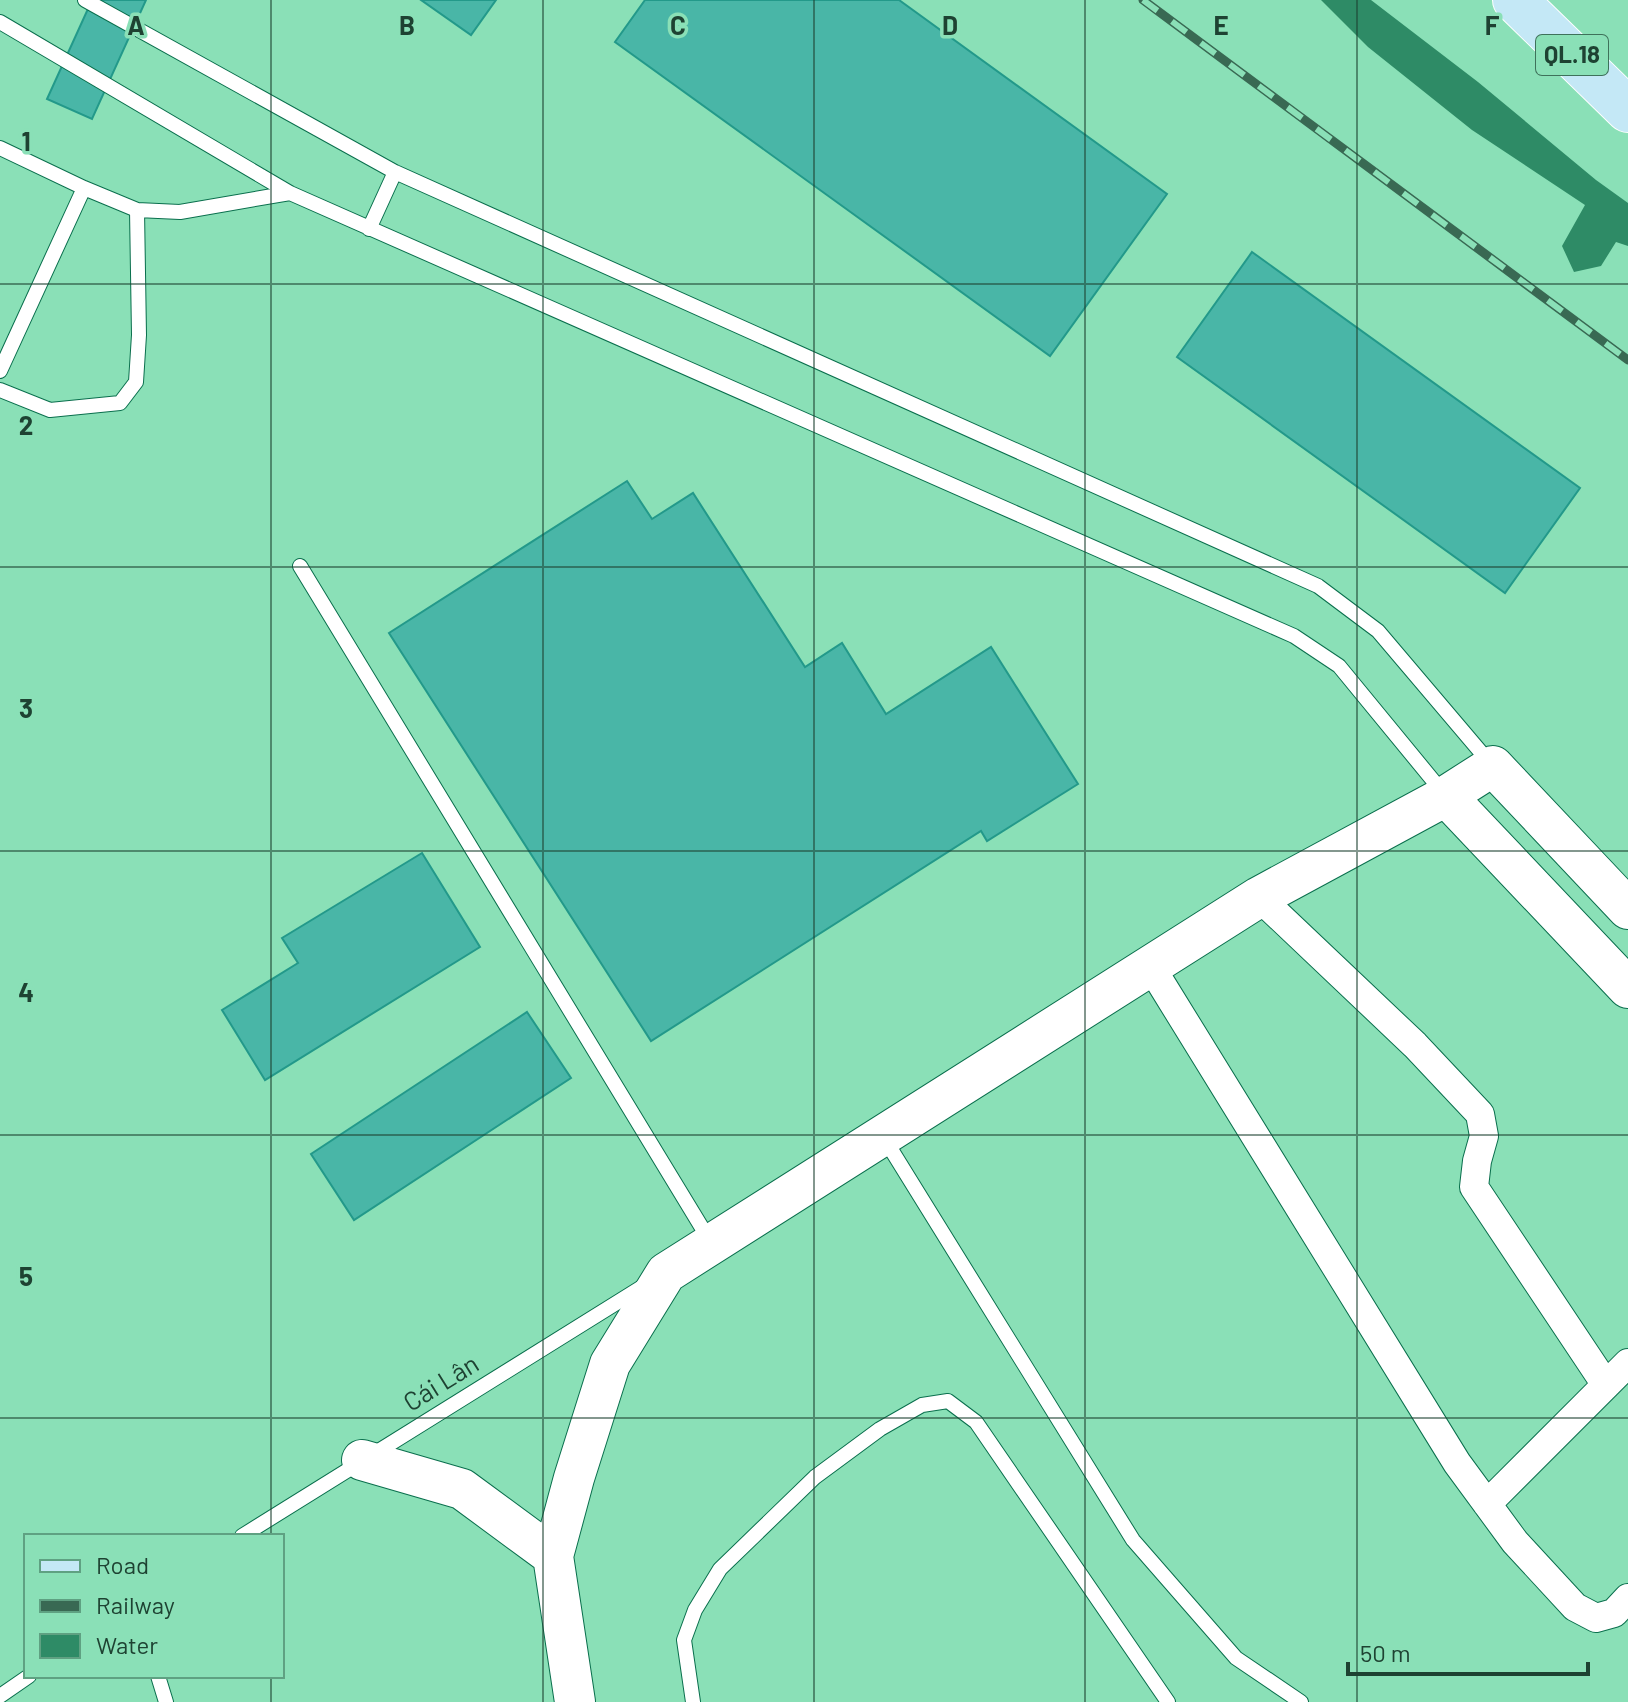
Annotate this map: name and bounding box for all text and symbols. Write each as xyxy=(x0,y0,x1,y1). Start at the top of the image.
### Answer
text: A xyxy=(127,9,145,40)
text: B xyxy=(399,9,415,40)
text: C xyxy=(670,9,686,40)
text: D xyxy=(942,9,958,40)
text: E xyxy=(1213,9,1229,40)
text: F xyxy=(1485,9,1500,40)
road number: QL.18 xyxy=(1536,35,1608,75)
text: 1 xyxy=(21,125,31,156)
text: 2 xyxy=(19,409,33,440)
text: 3 xyxy=(19,692,33,723)
text: 4 xyxy=(18,976,34,1007)
text: 5 xyxy=(19,1260,33,1291)
street label: Cái Lân xyxy=(397,1347,484,1417)
legend xyxy=(24,1534,284,1678)
text: Road xyxy=(96,1550,149,1579)
text: Railway xyxy=(96,1590,175,1619)
scale bar xyxy=(1348,1626,1588,1676)
text: Water xyxy=(96,1630,158,1659)
text: 50 m xyxy=(1360,1638,1411,1667)

